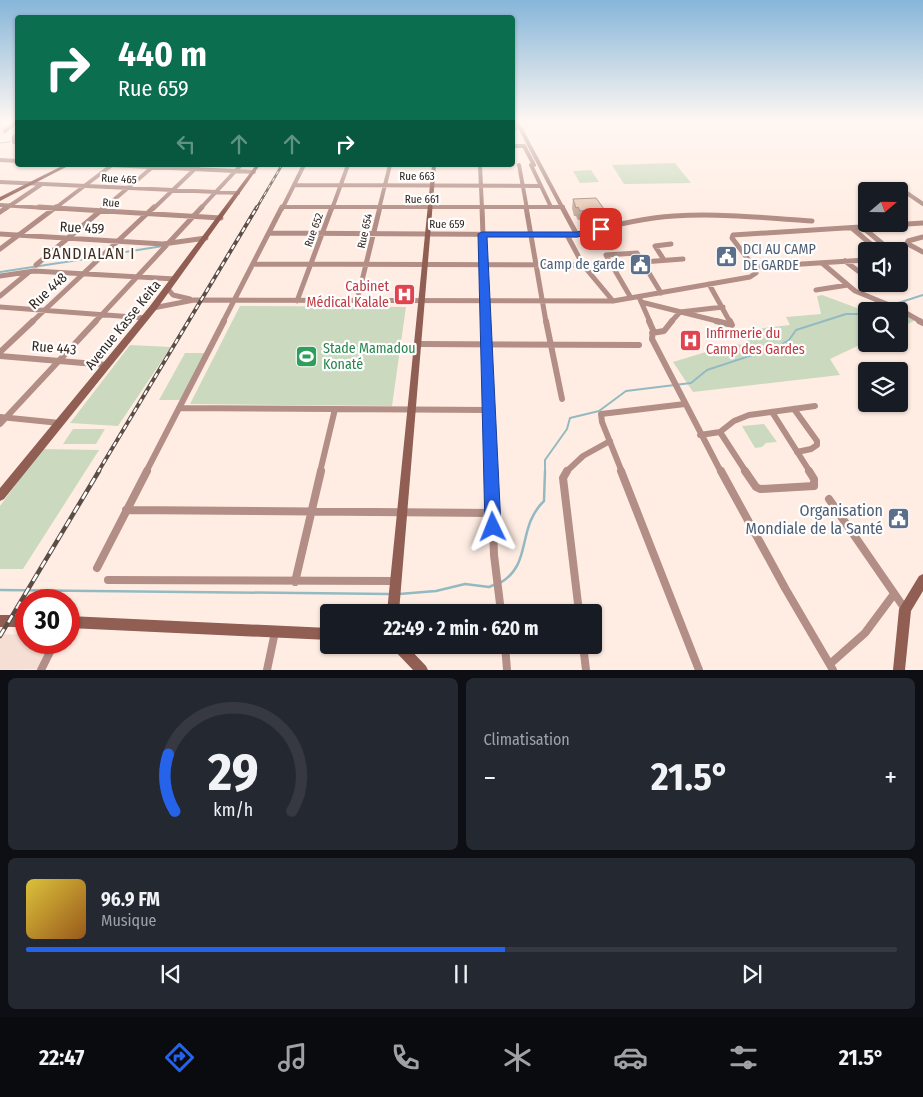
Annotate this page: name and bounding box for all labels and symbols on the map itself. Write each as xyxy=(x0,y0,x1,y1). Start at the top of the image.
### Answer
street label: Rue 663 xyxy=(399,170,435,183)
street label: Rue 465 xyxy=(101,172,137,186)
north arrow xyxy=(858,182,908,232)
street label: Rue 661 xyxy=(405,193,439,206)
street label: Rue xyxy=(102,196,120,210)
pin xyxy=(580,208,622,250)
street label: Rue 652 xyxy=(302,211,326,249)
street label: Rue 654 xyxy=(355,212,375,250)
street label: Rue 459 xyxy=(59,218,105,238)
street label: Rue 659 xyxy=(429,218,465,231)
place label: DCI AU CAMP DE GARDE xyxy=(743,241,816,274)
district label: BANDIALAN I xyxy=(43,244,135,263)
public building icon: DCI AU CAMP DE GARDE xyxy=(715,245,739,269)
public building icon: Camp de garde xyxy=(629,252,653,276)
place label: Camp de garde xyxy=(540,256,625,273)
street label: Rue 448 xyxy=(25,269,71,313)
street label: Avenue Kasse Keita xyxy=(82,277,164,373)
place label: Cabinet Médical Kalale xyxy=(307,278,389,311)
hospital icon: Cabinet Médical Kalale xyxy=(393,282,417,306)
place label: Infirmerie du Camp des Gardes xyxy=(706,325,805,358)
hospital icon: Infirmerie du Camp des Gardes xyxy=(678,329,702,353)
street label: Rue 443 xyxy=(31,338,77,358)
place label: Stade Mamadou Konaté xyxy=(323,340,416,373)
sports icon: Stade Mamadou Konaté xyxy=(295,344,319,368)
position arrow xyxy=(466,500,518,552)
place label: Organisation Mondiale de la Santé xyxy=(746,501,883,538)
public building icon: Organisation Mondiale de la Santé xyxy=(887,507,911,531)
speed limit sign: 30 xyxy=(15,589,80,654)

